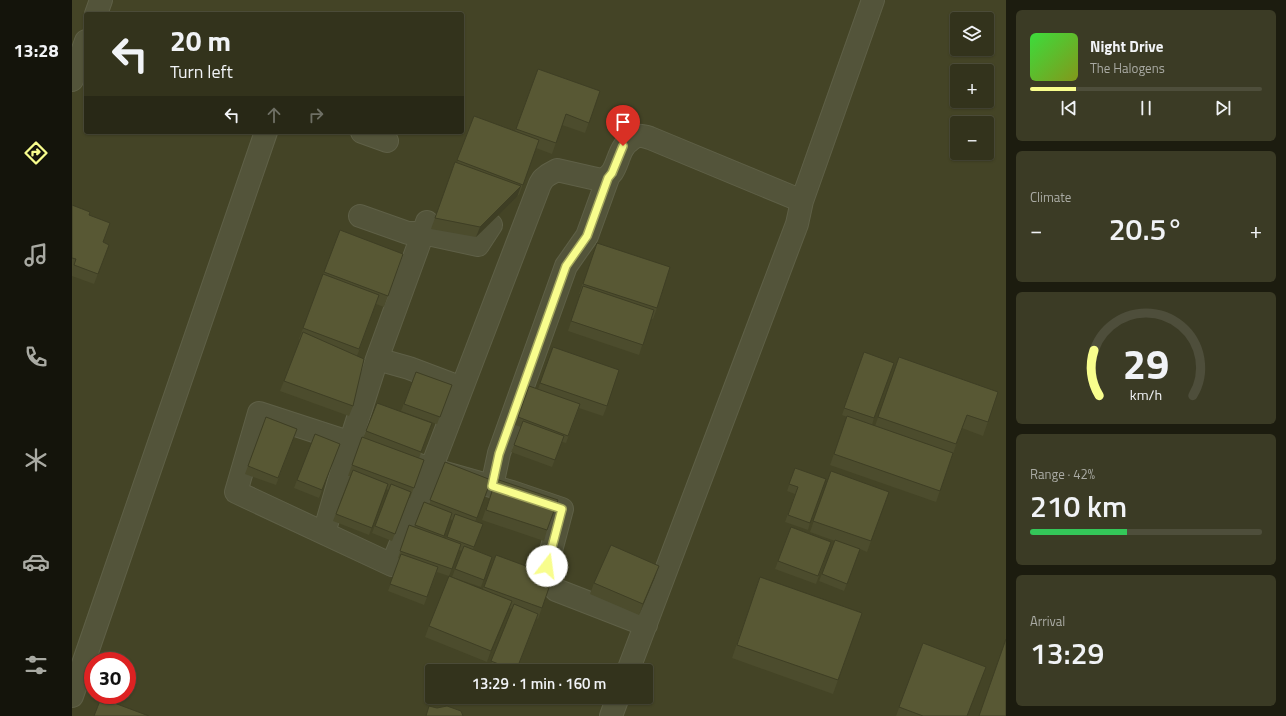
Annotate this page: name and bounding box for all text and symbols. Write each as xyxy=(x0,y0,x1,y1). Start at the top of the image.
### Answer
map controls xyxy=(950,12,994,160)
button: layers xyxy=(950,12,994,56)
text: 20 m xyxy=(170,19,231,62)
icon: left xyxy=(104,28,156,80)
text: Night Drive xyxy=(1090,35,1163,58)
text: 13:28 xyxy=(14,37,58,64)
text: Turn left xyxy=(170,58,233,85)
text: The Halogens xyxy=(1090,58,1165,78)
button: + xyxy=(950,64,994,108)
icon: previous xyxy=(1058,97,1080,119)
icon: pause xyxy=(1135,97,1157,119)
icon: next xyxy=(1212,97,1234,119)
icon: left xyxy=(221,104,243,126)
icon: ahead xyxy=(263,104,285,126)
icon: right xyxy=(305,104,327,126)
pin xyxy=(606,105,640,146)
icon: arrive xyxy=(612,111,634,133)
button: − xyxy=(950,116,994,160)
icon: directions xyxy=(22,139,50,167)
text: Climate xyxy=(1030,187,1071,207)
text: 20.5° xyxy=(1109,206,1183,252)
text: − xyxy=(1030,213,1042,247)
text: + xyxy=(1250,213,1262,247)
icon: music xyxy=(22,241,50,269)
text: 29 xyxy=(1123,332,1169,395)
icon: phone xyxy=(22,343,50,371)
text: km/h xyxy=(1130,384,1162,406)
icon: climate xyxy=(22,446,50,474)
text: Range · 42% xyxy=(1030,464,1095,484)
text: 210 km xyxy=(1030,483,1127,529)
position arrow xyxy=(526,545,568,587)
icon: car xyxy=(22,548,50,576)
text: Arrival xyxy=(1030,611,1065,631)
text: 13:29 xyxy=(1030,630,1104,676)
icon: filters xyxy=(22,651,50,679)
speed limit sign: 30 xyxy=(84,652,136,704)
text: 13:29 · 1 min · 160 m xyxy=(472,672,606,695)

